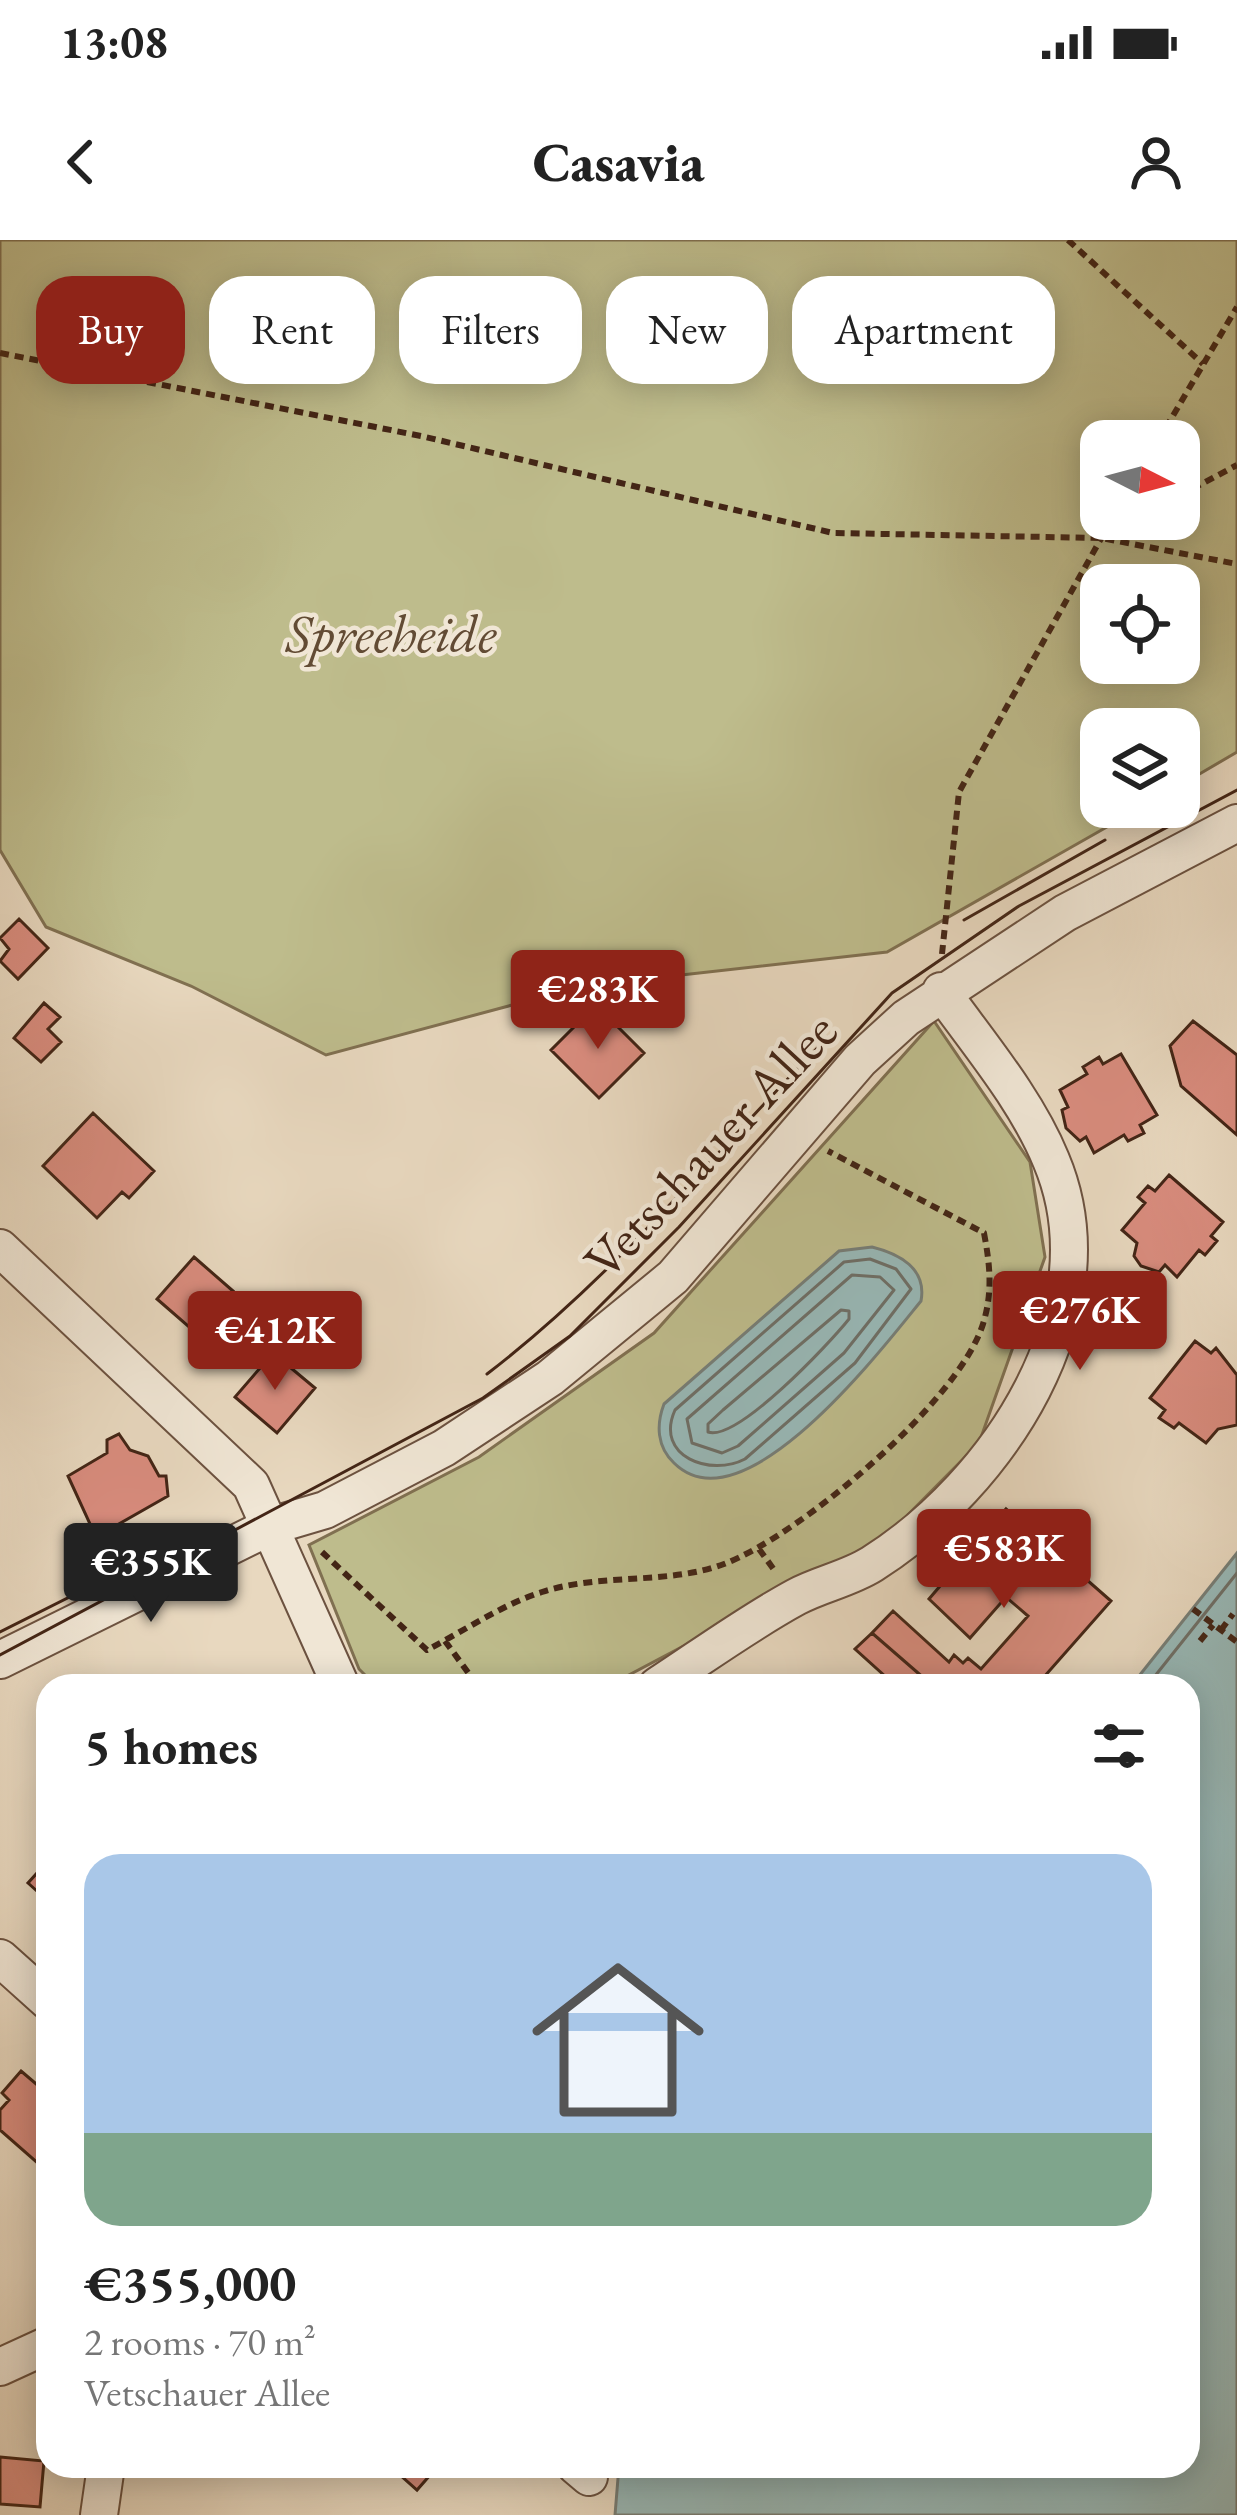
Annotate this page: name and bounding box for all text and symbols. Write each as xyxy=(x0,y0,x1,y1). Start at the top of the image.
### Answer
text: 13:08 xyxy=(60,13,168,71)
text: Casavia xyxy=(533,127,704,197)
icon: back xyxy=(48,129,114,195)
icon: person xyxy=(1123,129,1189,195)
chip: Buy xyxy=(36,276,185,384)
chip: Rent xyxy=(209,276,375,384)
chip: Filters xyxy=(399,276,582,384)
chip: New xyxy=(606,276,768,384)
chip: Apartment xyxy=(792,276,1055,384)
north arrow xyxy=(1080,420,1200,540)
map controls xyxy=(1080,420,1200,828)
button: locate xyxy=(1080,564,1200,684)
park label: Spreeheide xyxy=(285,598,497,668)
button: layers xyxy=(1080,708,1200,828)
pin: €283K xyxy=(514,950,682,1052)
text: €283K xyxy=(538,963,658,1014)
street label: Vetschauer Allee xyxy=(568,996,852,1294)
pin: €276K xyxy=(996,1271,1164,1373)
text: €276K xyxy=(1020,1284,1140,1335)
pin: €412K xyxy=(191,1291,359,1393)
text: €412K xyxy=(215,1304,335,1355)
pin: €583K xyxy=(920,1509,1088,1611)
text: €583K xyxy=(944,1522,1064,1573)
pin: €355K xyxy=(67,1523,235,1625)
text: €355K xyxy=(91,1536,211,1587)
text: 5 homes xyxy=(84,1713,258,1779)
icon: filters xyxy=(1086,1713,1152,1779)
icon: home xyxy=(510,1932,726,2148)
text: €355,000 xyxy=(84,2250,296,2316)
text: 2 rooms · 70 m² xyxy=(84,2316,316,2367)
text: Vetschauer Allee xyxy=(84,2367,330,2418)

